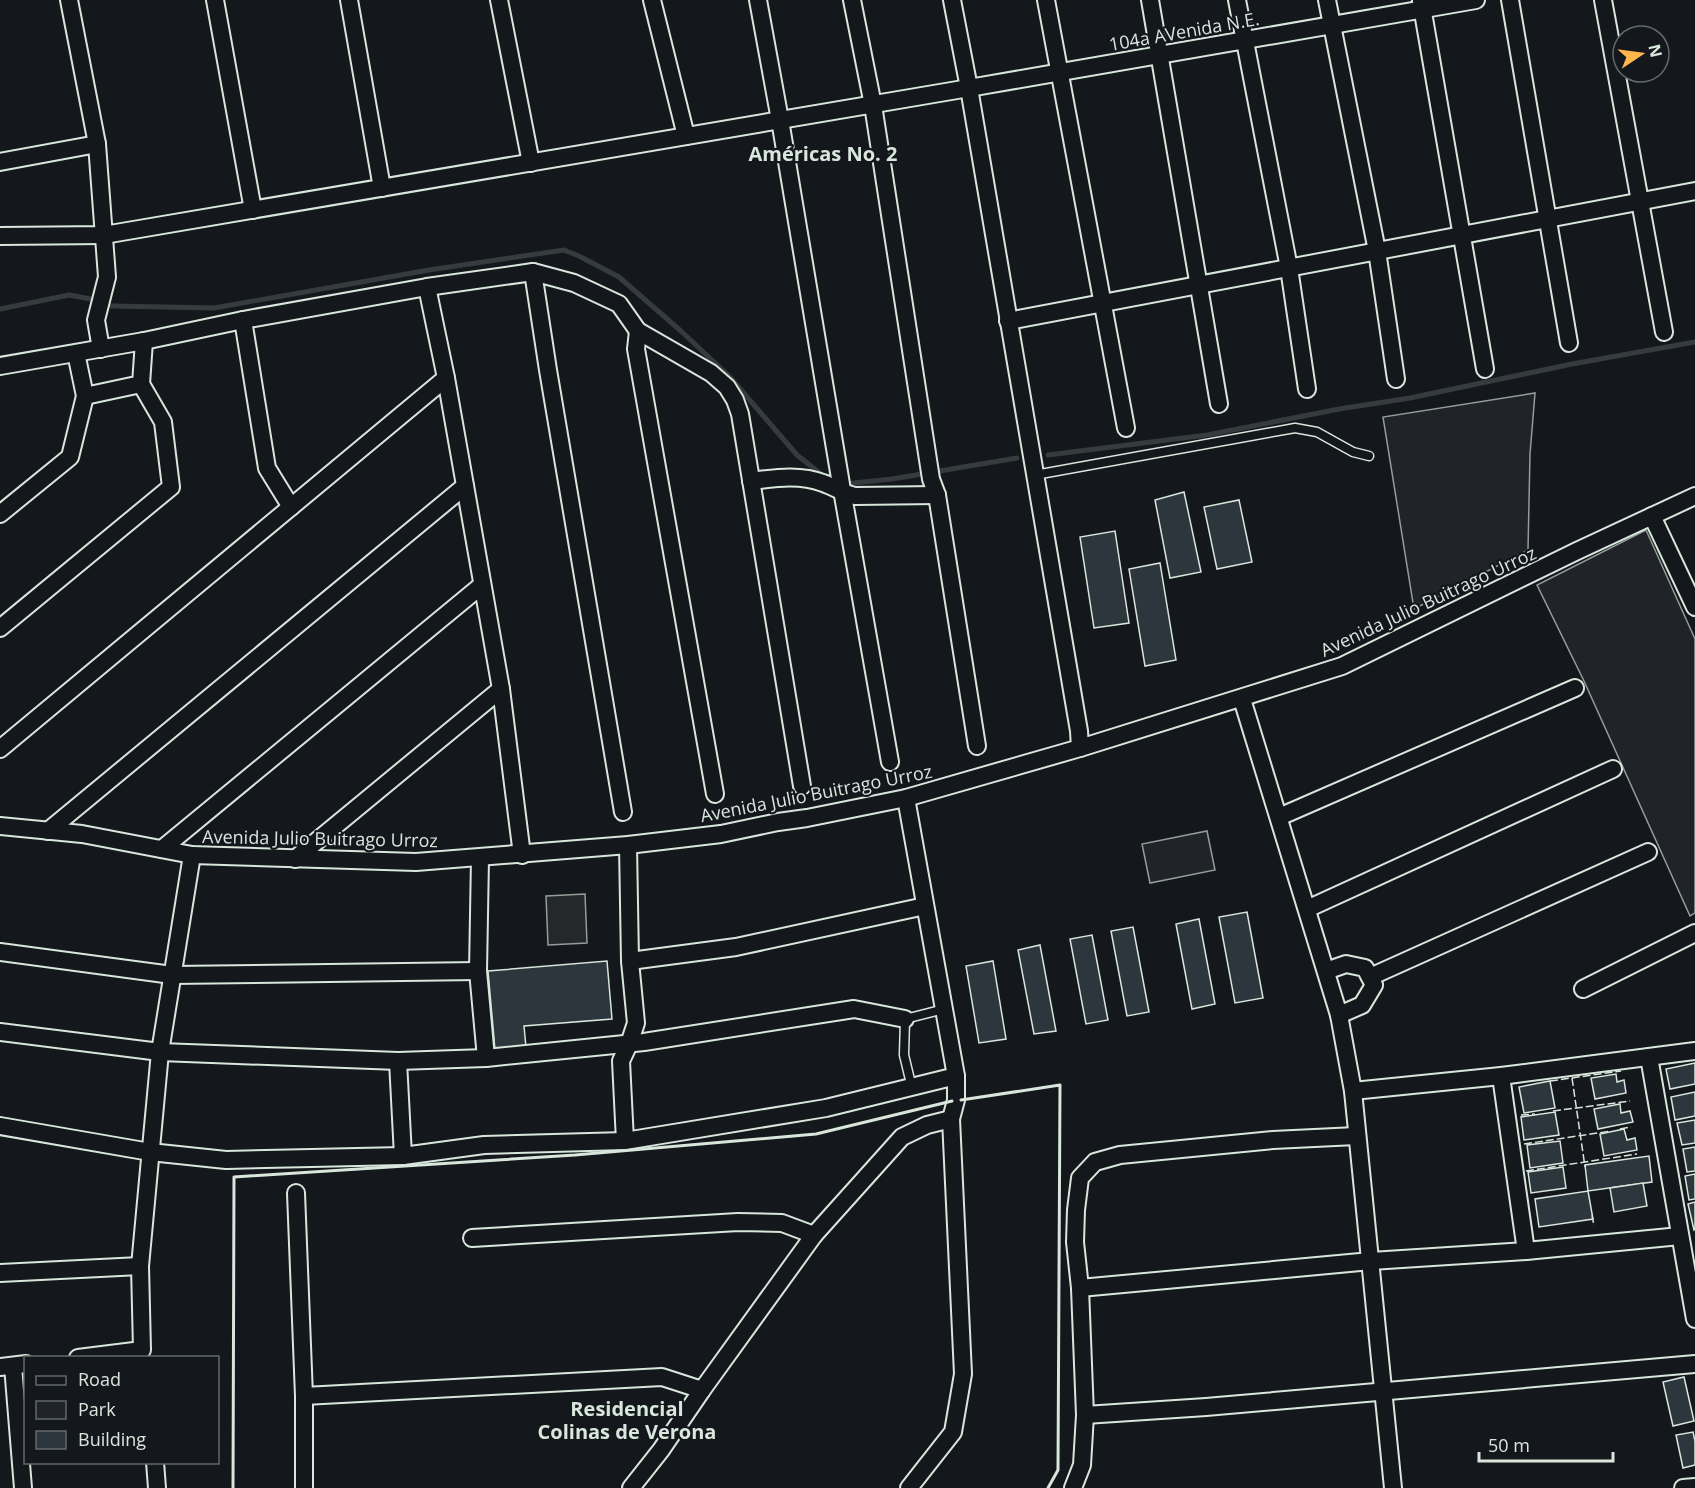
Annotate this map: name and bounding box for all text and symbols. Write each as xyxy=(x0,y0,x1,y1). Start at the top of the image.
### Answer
street label: 104a AVenida N.E. xyxy=(1107,6,1261,56)
north arrow xyxy=(1611,24,1671,84)
text: N xyxy=(1643,42,1668,59)
district label: Américas No. 2 xyxy=(749,140,897,167)
street label: Avenida Julio Buitrago Urroz xyxy=(1316,540,1540,662)
street label: Avenida Julio Buitrago Urroz xyxy=(698,759,934,827)
street label: Avenida Julio Buitrago Urroz xyxy=(202,824,438,852)
legend xyxy=(24,1356,219,1464)
text: Road xyxy=(78,1367,121,1391)
district label: Residencial Colinas de Verona xyxy=(538,1395,716,1445)
text: Park xyxy=(78,1397,116,1421)
scale bar xyxy=(1479,1425,1612,1463)
text: Building xyxy=(78,1427,146,1451)
text: 50 m xyxy=(1488,1433,1530,1457)

